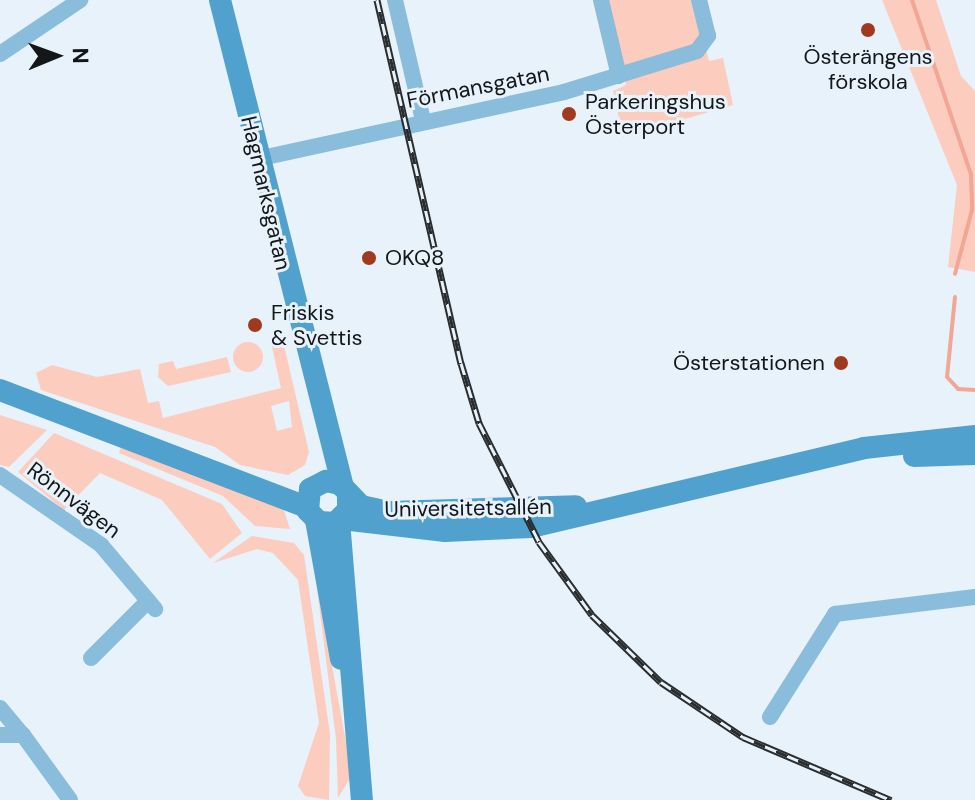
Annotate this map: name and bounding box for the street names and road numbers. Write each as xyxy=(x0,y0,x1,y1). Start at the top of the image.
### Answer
street label: Förmansgatan xyxy=(404,60,552,114)
street label: Hagmarksgatan xyxy=(235,113,297,273)
street label: Rönnvägen xyxy=(22,456,126,544)
street label: Universitetsallén xyxy=(384,493,552,523)

